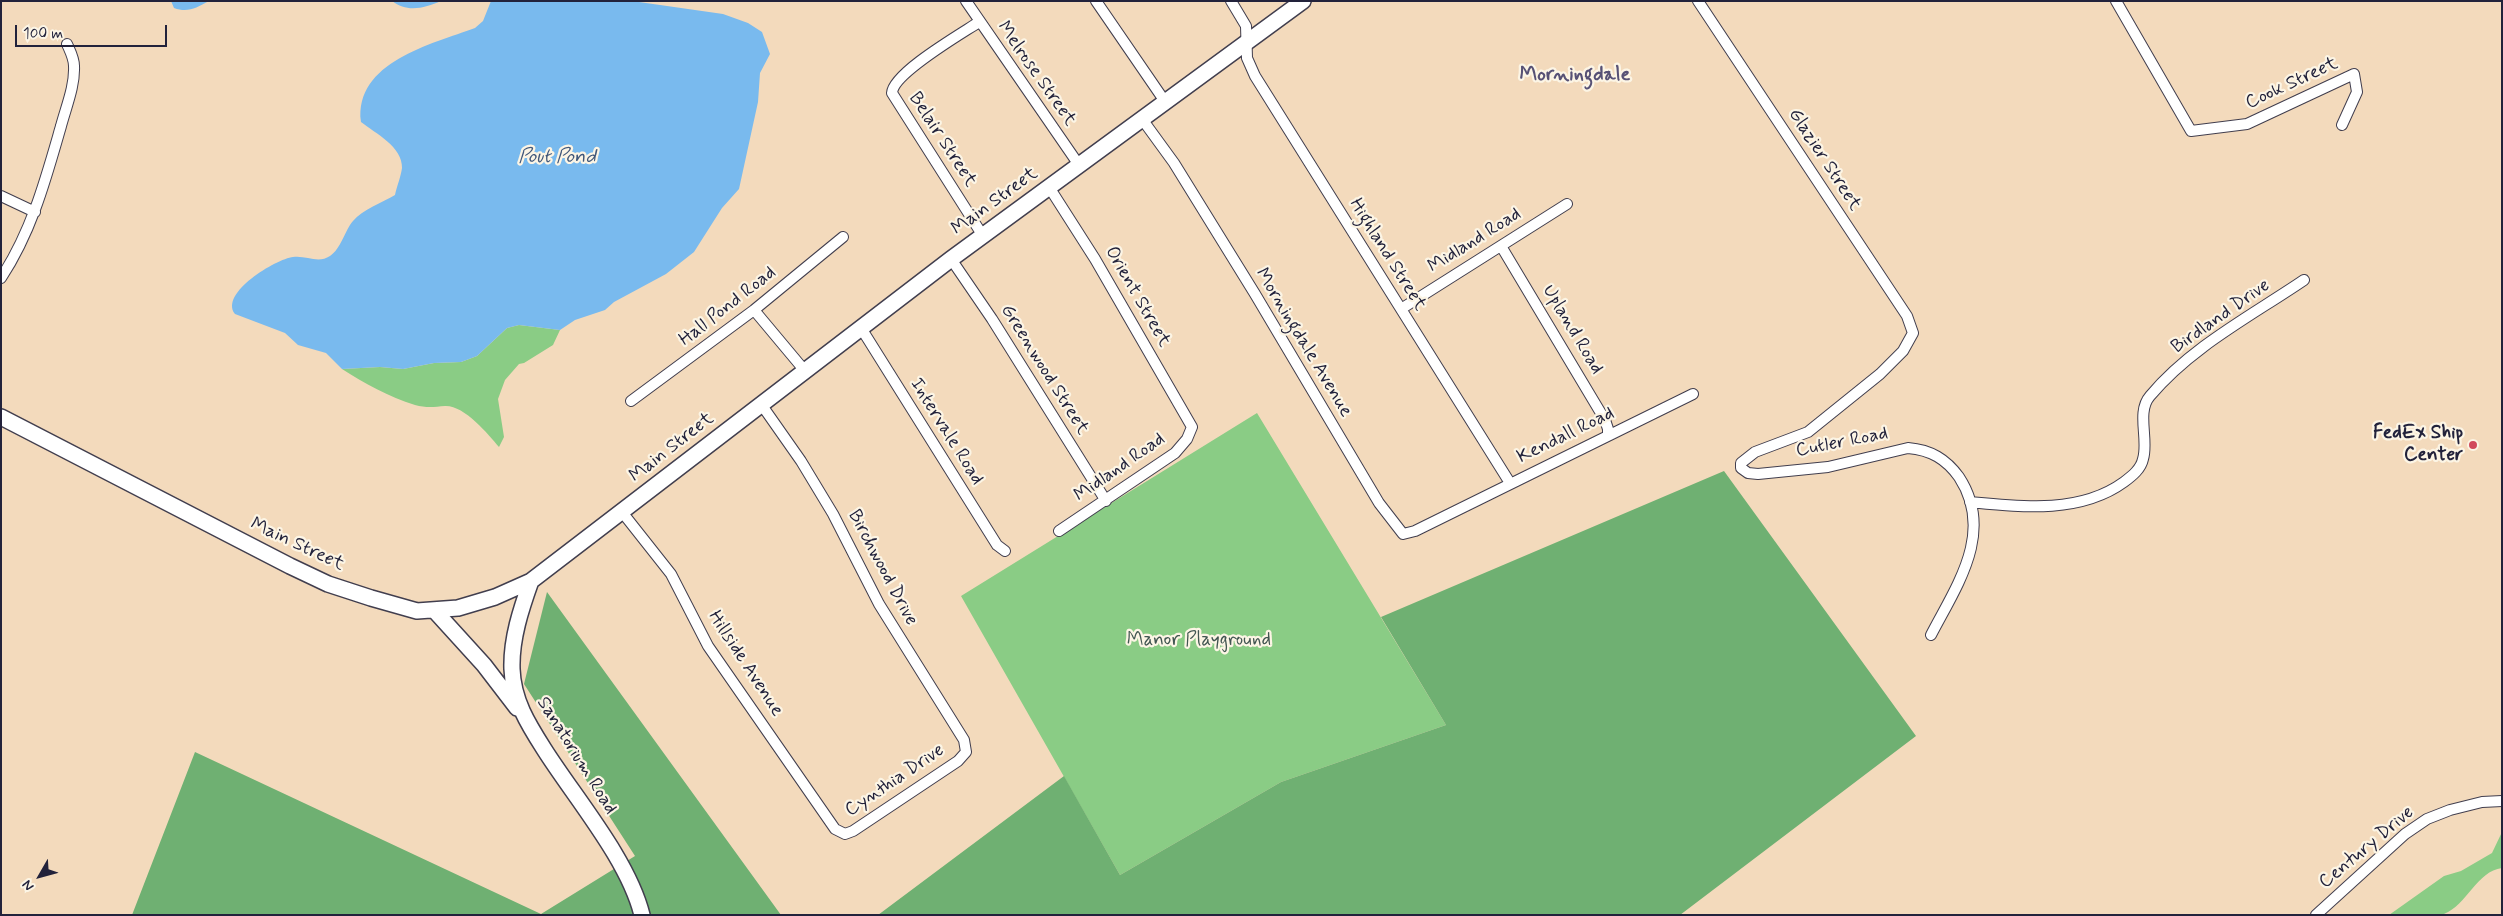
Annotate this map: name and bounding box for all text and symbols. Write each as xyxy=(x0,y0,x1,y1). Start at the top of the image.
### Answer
scale bar xyxy=(18,15,170,47)
street label: Melrose Street xyxy=(991,17,1081,131)
text: 100 m xyxy=(23,24,63,44)
street label: Cook Street xyxy=(2242,53,2342,115)
district label: Morningdale xyxy=(1520,64,1630,88)
street label: Belair Street xyxy=(903,88,981,192)
street label: Glazier Street xyxy=(1782,105,1866,215)
water label: Pout Pond xyxy=(518,146,596,170)
street label: Main Street xyxy=(947,163,1043,241)
street label: Highland Street xyxy=(1343,195,1431,315)
street label: Midland Road xyxy=(1424,203,1526,279)
street label: Orient Street xyxy=(1099,243,1175,351)
street label: Hall Pond Road xyxy=(675,262,781,352)
street label: Morningdale Avenue xyxy=(1249,264,1357,422)
street label: Birdland Drive xyxy=(2167,275,2275,359)
street label: Upland Road xyxy=(1536,281,1608,379)
street label: Greenwood Street xyxy=(995,301,1093,439)
street label: Intervale Road xyxy=(904,374,988,490)
street label: Kendall Road xyxy=(1514,403,1618,469)
street label: Main Street xyxy=(625,408,719,488)
street label: Cutler Road xyxy=(1794,423,1890,463)
place label: FedEx Ship Center xyxy=(2373,423,2463,467)
street label: Midland Road xyxy=(1070,428,1170,508)
marker: FedEx Ship Center xyxy=(2467,439,2479,451)
street label: Birchwood Drive xyxy=(842,506,922,630)
street label: Main Street xyxy=(246,513,348,577)
street label: Hillside Avenue xyxy=(702,607,788,721)
park label: Manor Playground xyxy=(1127,630,1271,652)
street label: Sanatorium Road xyxy=(531,693,621,819)
street label: Cynthia Drive xyxy=(841,740,949,822)
street label: Century Drive xyxy=(2315,802,2419,894)
north arrow xyxy=(15,851,65,901)
text: N xyxy=(18,876,38,894)

